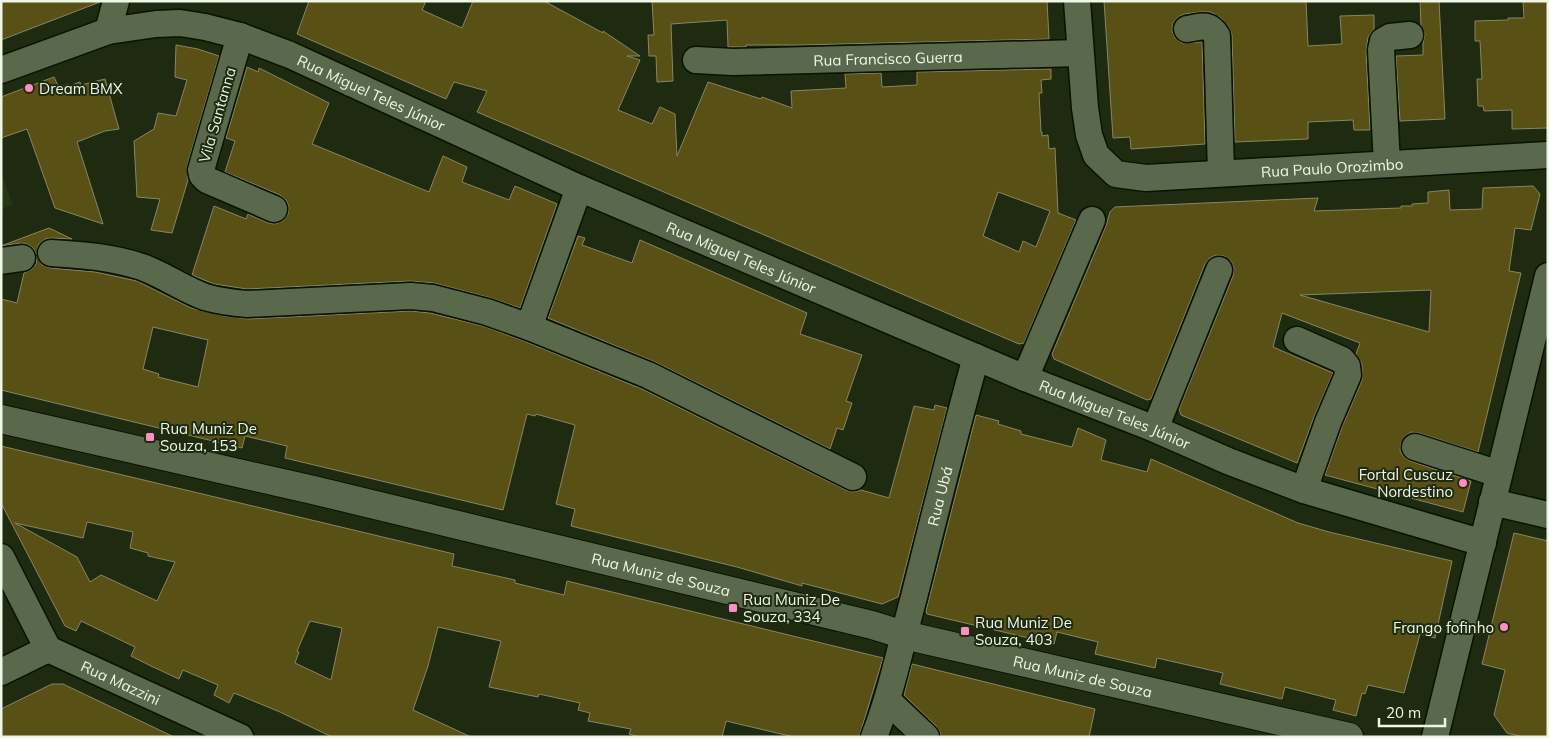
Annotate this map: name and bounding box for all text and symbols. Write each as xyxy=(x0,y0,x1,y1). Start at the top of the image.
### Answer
street label: Rua Francisco Guerra xyxy=(813,47,963,69)
street label: Rua Miguel Teles Júnior xyxy=(294,50,449,135)
street label: Vila Santanna xyxy=(194,65,240,165)
place label: Dream BMX xyxy=(39,79,123,98)
marker: Dream BMX xyxy=(23,82,35,94)
street label: Rua Paulo Orozimbo xyxy=(1260,154,1404,181)
street label: Rua Miguel Teles Júnior xyxy=(664,217,820,298)
street label: Rua Miguel Teles Júnior xyxy=(1037,375,1194,453)
place label: Rua Muniz De Souza, 153 xyxy=(160,419,257,455)
marker: Rua Muniz De Souza, 153 xyxy=(144,431,156,443)
street label: Rua Ubá xyxy=(923,464,956,528)
place label: Fortal Cuscuz Nordestino xyxy=(1359,465,1453,501)
marker: Fortal Cuscuz Nordestino xyxy=(1457,477,1469,489)
street label: Rua Muniz de Souza xyxy=(590,548,732,600)
place label: Rua Muniz De Souza, 334 xyxy=(743,590,840,626)
marker: Rua Muniz De Souza, 334 xyxy=(727,602,739,614)
place label: Rua Muniz De Souza, 403 xyxy=(975,613,1072,649)
place label: Frango fofinho xyxy=(1393,618,1494,637)
marker: Frango fofinho xyxy=(1498,621,1510,633)
marker: Rua Muniz De Souza, 403 xyxy=(959,625,971,637)
street label: Rua Muniz de Souza xyxy=(1011,651,1154,701)
street label: Rua Mazzini xyxy=(78,656,164,709)
scale bar xyxy=(1379,696,1445,728)
text: 20 m xyxy=(1386,703,1421,722)

